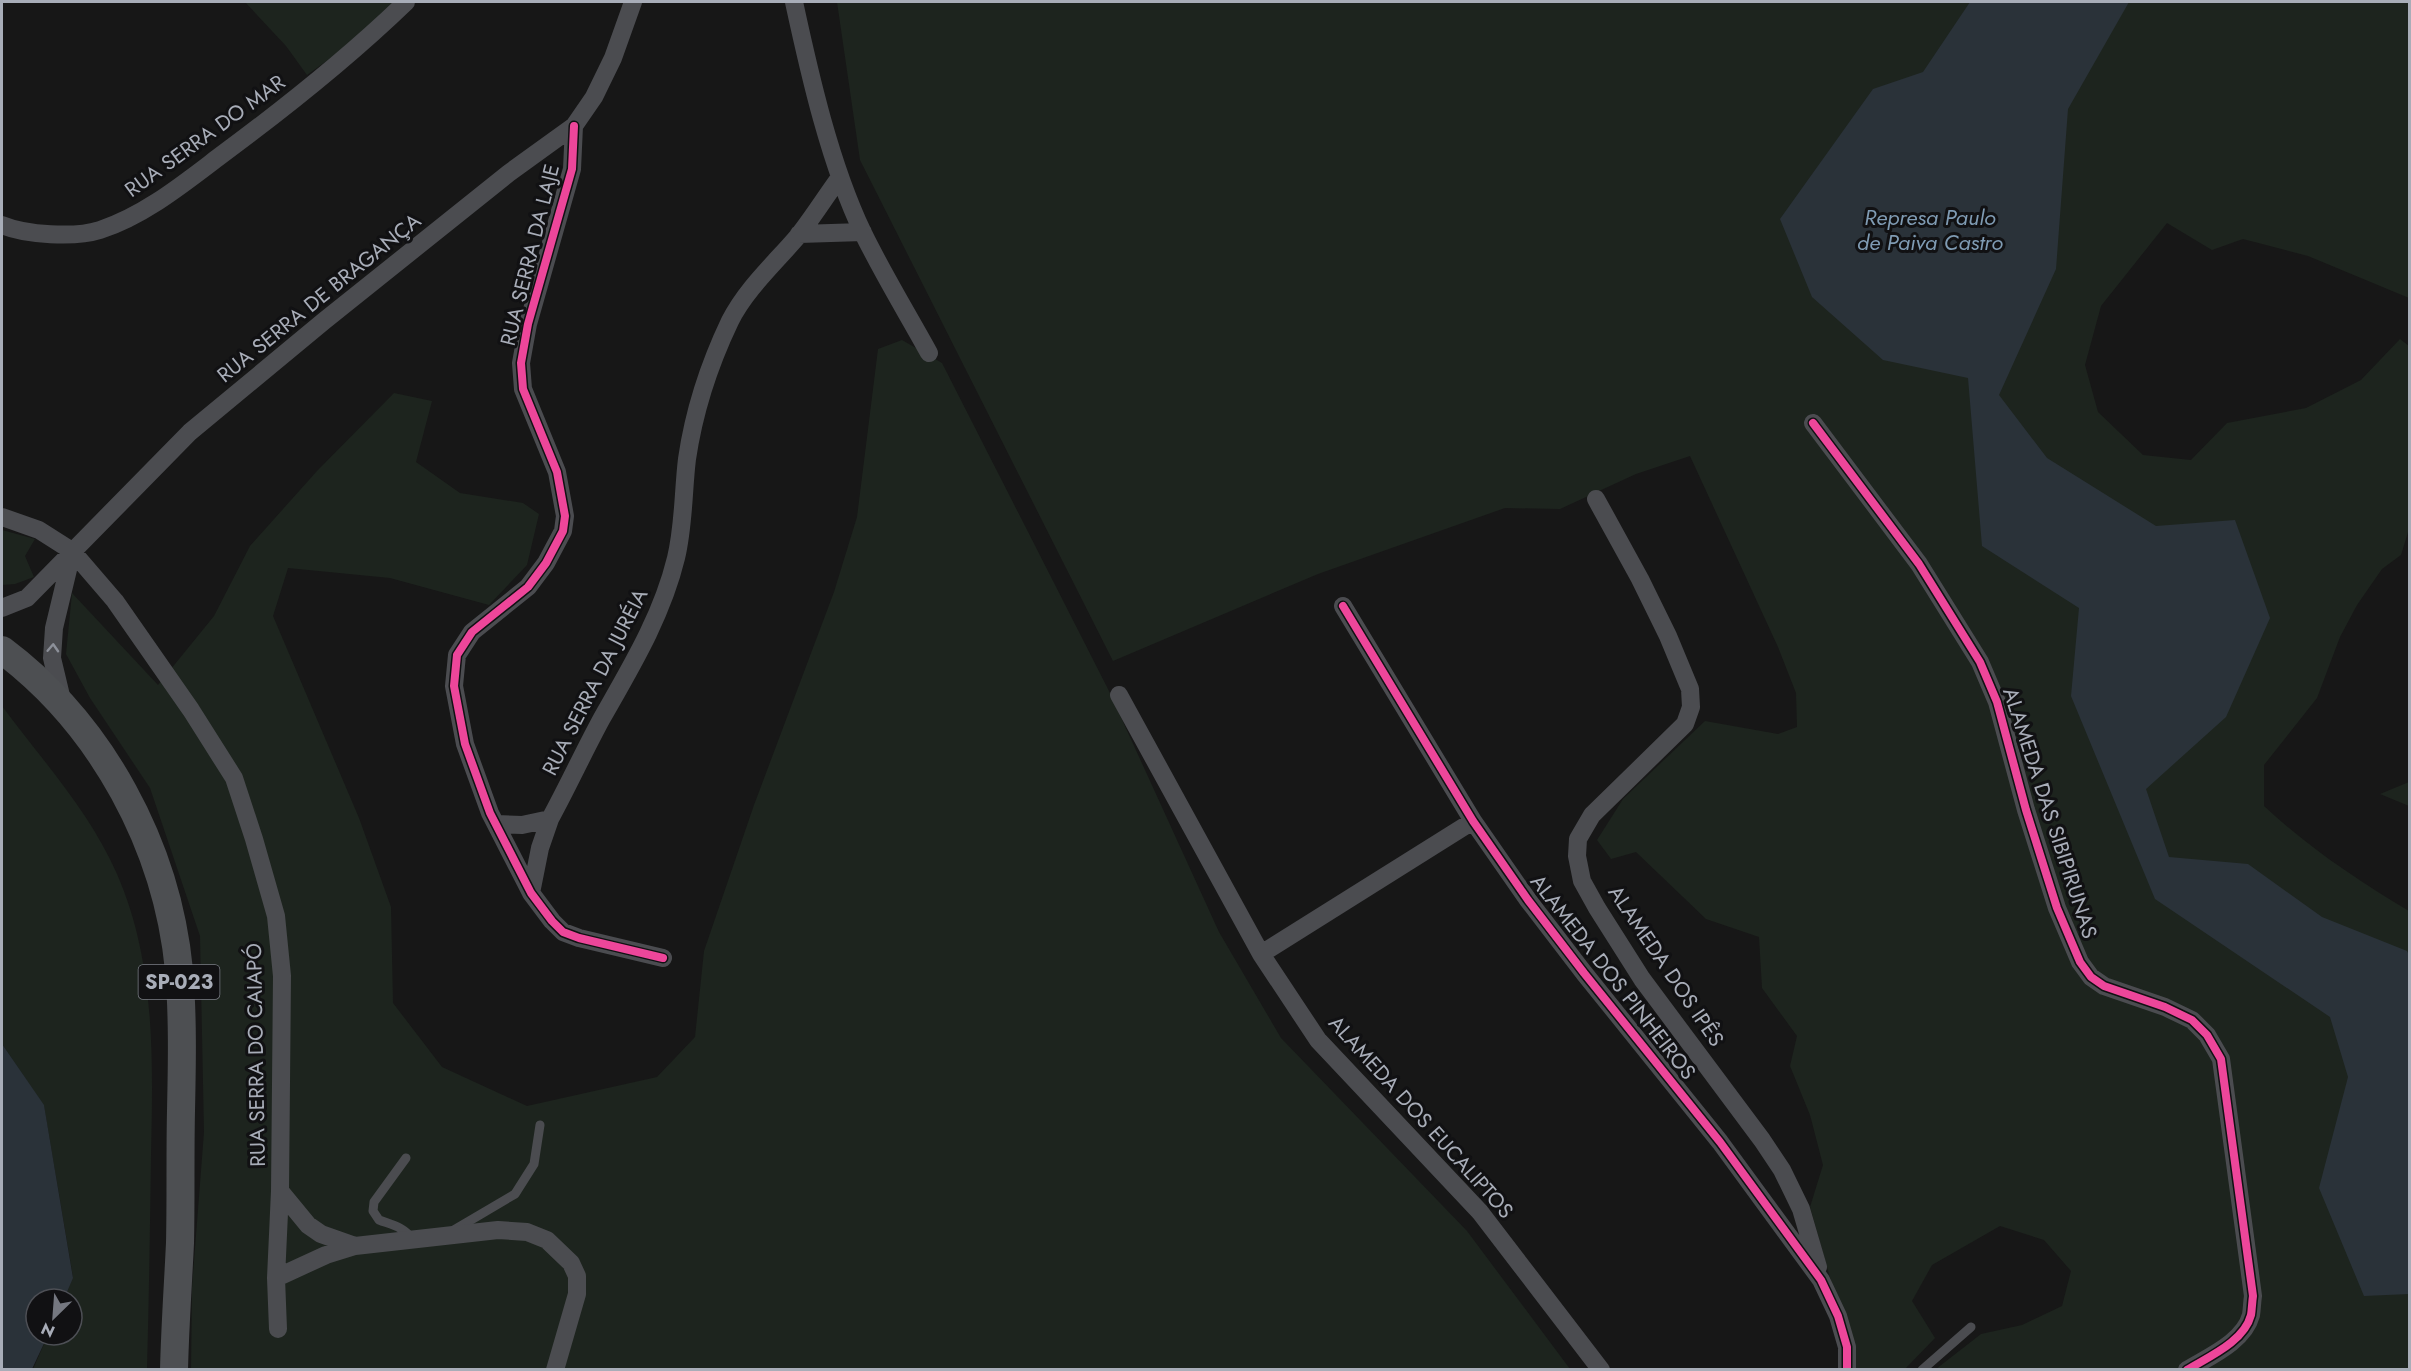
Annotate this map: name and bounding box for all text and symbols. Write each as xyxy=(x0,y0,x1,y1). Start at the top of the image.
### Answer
street label: RUA SERRA DO MAR xyxy=(119,67,292,204)
street label: RUA SERRA DA LAJE xyxy=(493,161,567,349)
water label: Represa Paulo de Paiva Castro xyxy=(1857,201,2003,258)
street label: RUA SERRA DE BRAGANÇA xyxy=(211,206,428,390)
street label: RUA SERRA DA JURÉIA xyxy=(535,583,655,781)
one-way arrow xyxy=(46,644,59,653)
street label: ALAMEDA DAS SIBIPIRUNAS xyxy=(1995,684,2105,942)
street label: ALAMEDA DOS PINHEIROS xyxy=(1523,868,1703,1086)
street label: ALAMEDA DOS IPÊS xyxy=(1601,879,1731,1053)
street label: RUA SERRA DO CAIAPÓ xyxy=(239,943,273,1167)
road number: SP-023 xyxy=(138,965,219,999)
street label: ALAMEDA DOS EUCALIPTOS xyxy=(1322,1009,1520,1225)
north arrow xyxy=(24,1287,84,1347)
text: N xyxy=(37,1317,58,1343)

